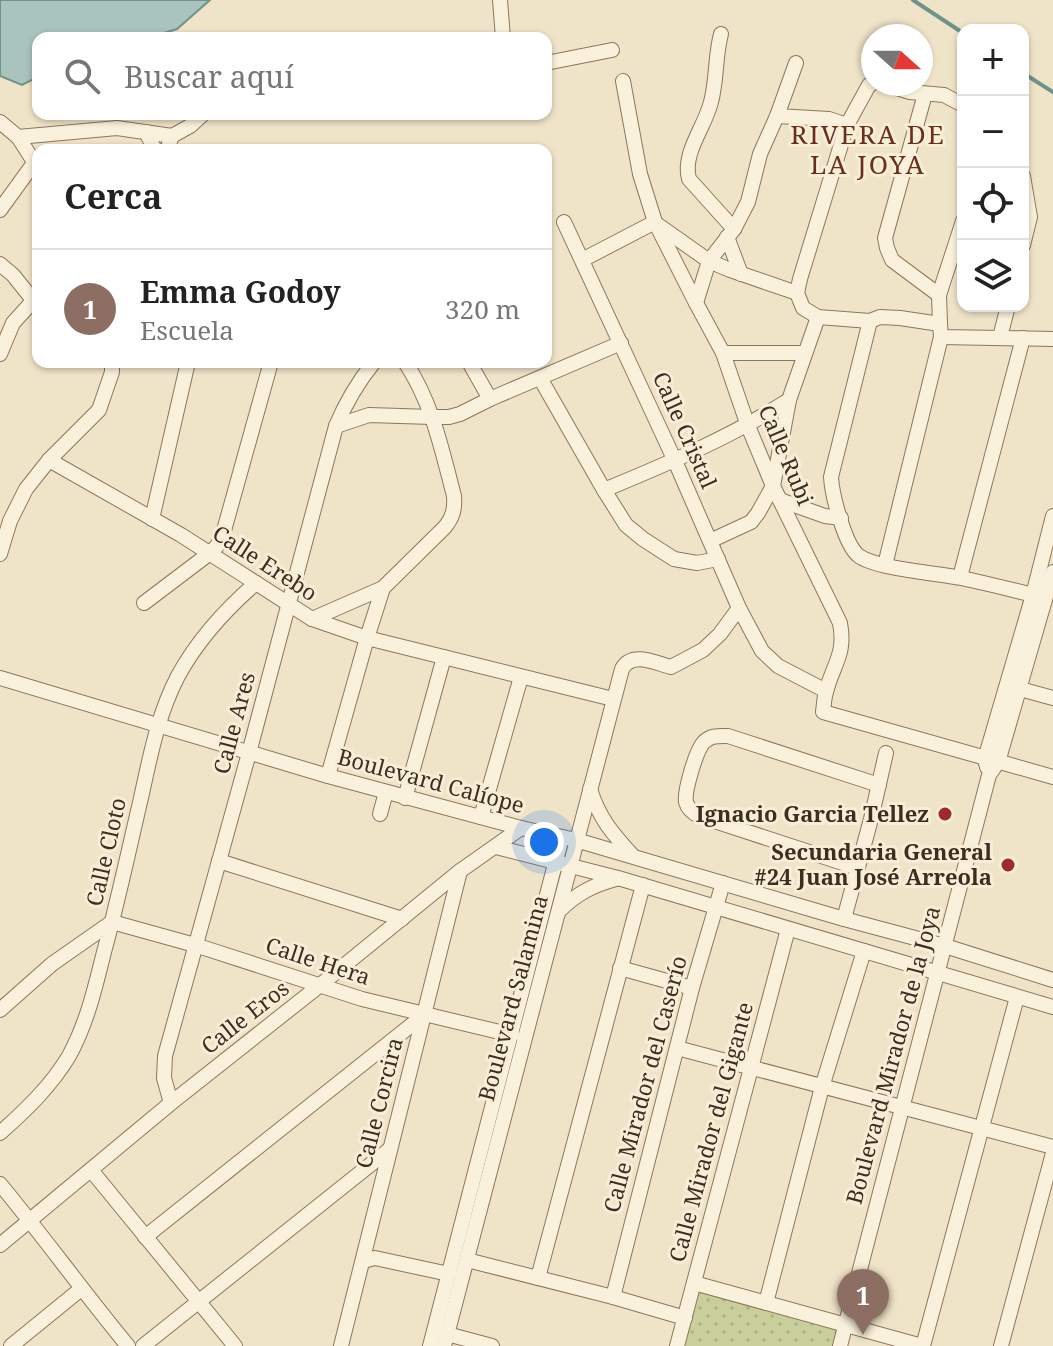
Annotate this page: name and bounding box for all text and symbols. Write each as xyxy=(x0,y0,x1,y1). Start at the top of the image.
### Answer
north arrow xyxy=(861,24,933,96)
map controls xyxy=(957,24,1029,312)
button: + xyxy=(957,24,1029,96)
search box xyxy=(32,32,552,120)
icon: search xyxy=(60,54,104,98)
text: Buscar aquí xyxy=(124,56,294,97)
button: − xyxy=(957,96,1029,168)
district label: RIVERA DE LA JOYA xyxy=(790,116,946,182)
button: locate xyxy=(957,168,1029,240)
text: Cerca xyxy=(64,173,162,219)
button: layers xyxy=(957,240,1029,312)
text: Emma Godoy xyxy=(140,271,341,312)
text: 1 xyxy=(83,291,97,327)
text: 320 m xyxy=(445,291,520,327)
text: Escuela xyxy=(140,312,234,348)
street label: Calle Cristal xyxy=(647,366,725,493)
street label: Calle Rubi xyxy=(752,400,821,509)
street label: Calle Erebo xyxy=(207,517,324,607)
street label: Calle Ares xyxy=(205,668,261,777)
street label: Boulevard Calíope xyxy=(335,741,528,819)
street label: Calle Cloto xyxy=(78,795,132,909)
place label: Ignacio Garcia Tellez xyxy=(696,798,929,828)
marker: Ignacio Garcia Tellez xyxy=(936,805,954,823)
your location xyxy=(524,822,564,862)
place label: Secundaria General #24 Juan José Arreola xyxy=(754,836,992,891)
marker: Secundaria General #24 Juan José Arreola xyxy=(999,856,1017,874)
street label: Boulevard Salamina xyxy=(470,891,554,1104)
street label: Boulevard Mirador de la Joya xyxy=(838,902,946,1207)
street label: Calle Hera xyxy=(262,929,375,991)
street label: Calle Mirador del Caserío xyxy=(595,952,693,1216)
street label: Calle Eros xyxy=(194,972,294,1060)
street label: Calle Mirador del Gigante xyxy=(661,999,759,1265)
street label: Calle Corcira xyxy=(347,1034,409,1171)
pin: 1 xyxy=(837,1269,889,1335)

